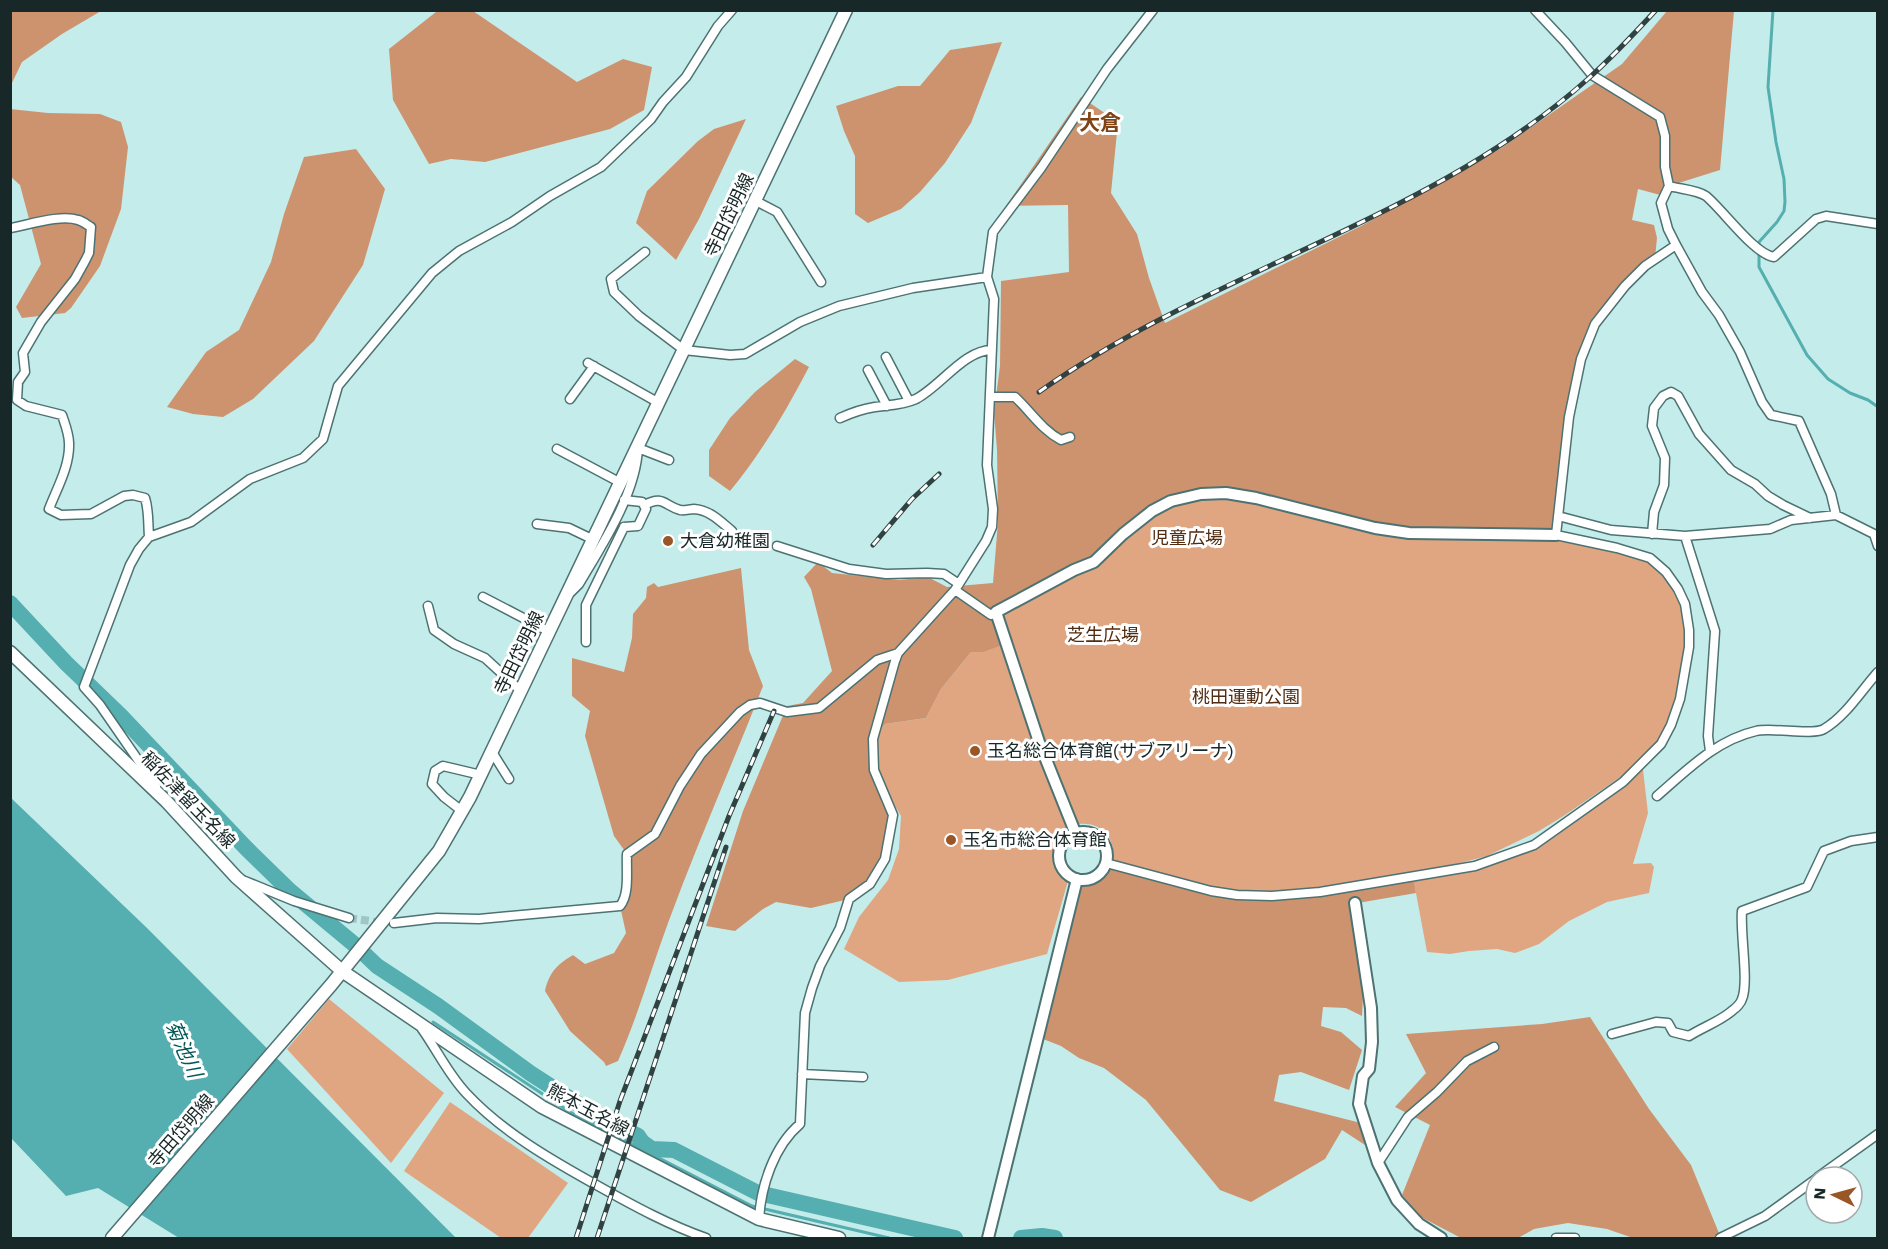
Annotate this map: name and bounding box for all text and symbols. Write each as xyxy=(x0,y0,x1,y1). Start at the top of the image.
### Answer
district label: 大倉 xyxy=(1079,110,1121,135)
street label: 寺田岱明線 xyxy=(699,170,758,260)
park label: 児童広場 xyxy=(1151,527,1223,548)
place label: 大倉幼稚園 xyxy=(680,530,770,551)
marker: 大倉幼稚園 xyxy=(661,534,675,548)
street label: 寺田岱明線 xyxy=(489,608,548,698)
park label: 芝生広場 xyxy=(1067,624,1139,645)
park label: 桃田運動公園 xyxy=(1192,686,1300,707)
place label: 玉名総合体育館(サブアリーナ) xyxy=(987,740,1234,761)
marker: 玉名総合体育館(サブアリーナ) xyxy=(968,744,982,758)
street label: 稲佐津留玉名線 xyxy=(137,747,240,852)
place label: 玉名市総合体育館 xyxy=(963,829,1107,850)
marker: 玉名市総合体育館 xyxy=(944,833,958,847)
water label: 菊池川 xyxy=(161,1017,208,1083)
street label: 熊本玉名線 xyxy=(544,1079,633,1140)
street label: 寺田岱明線 xyxy=(143,1090,218,1172)
north arrow xyxy=(1804,1165,1864,1225)
text: N xyxy=(1810,1187,1830,1200)

